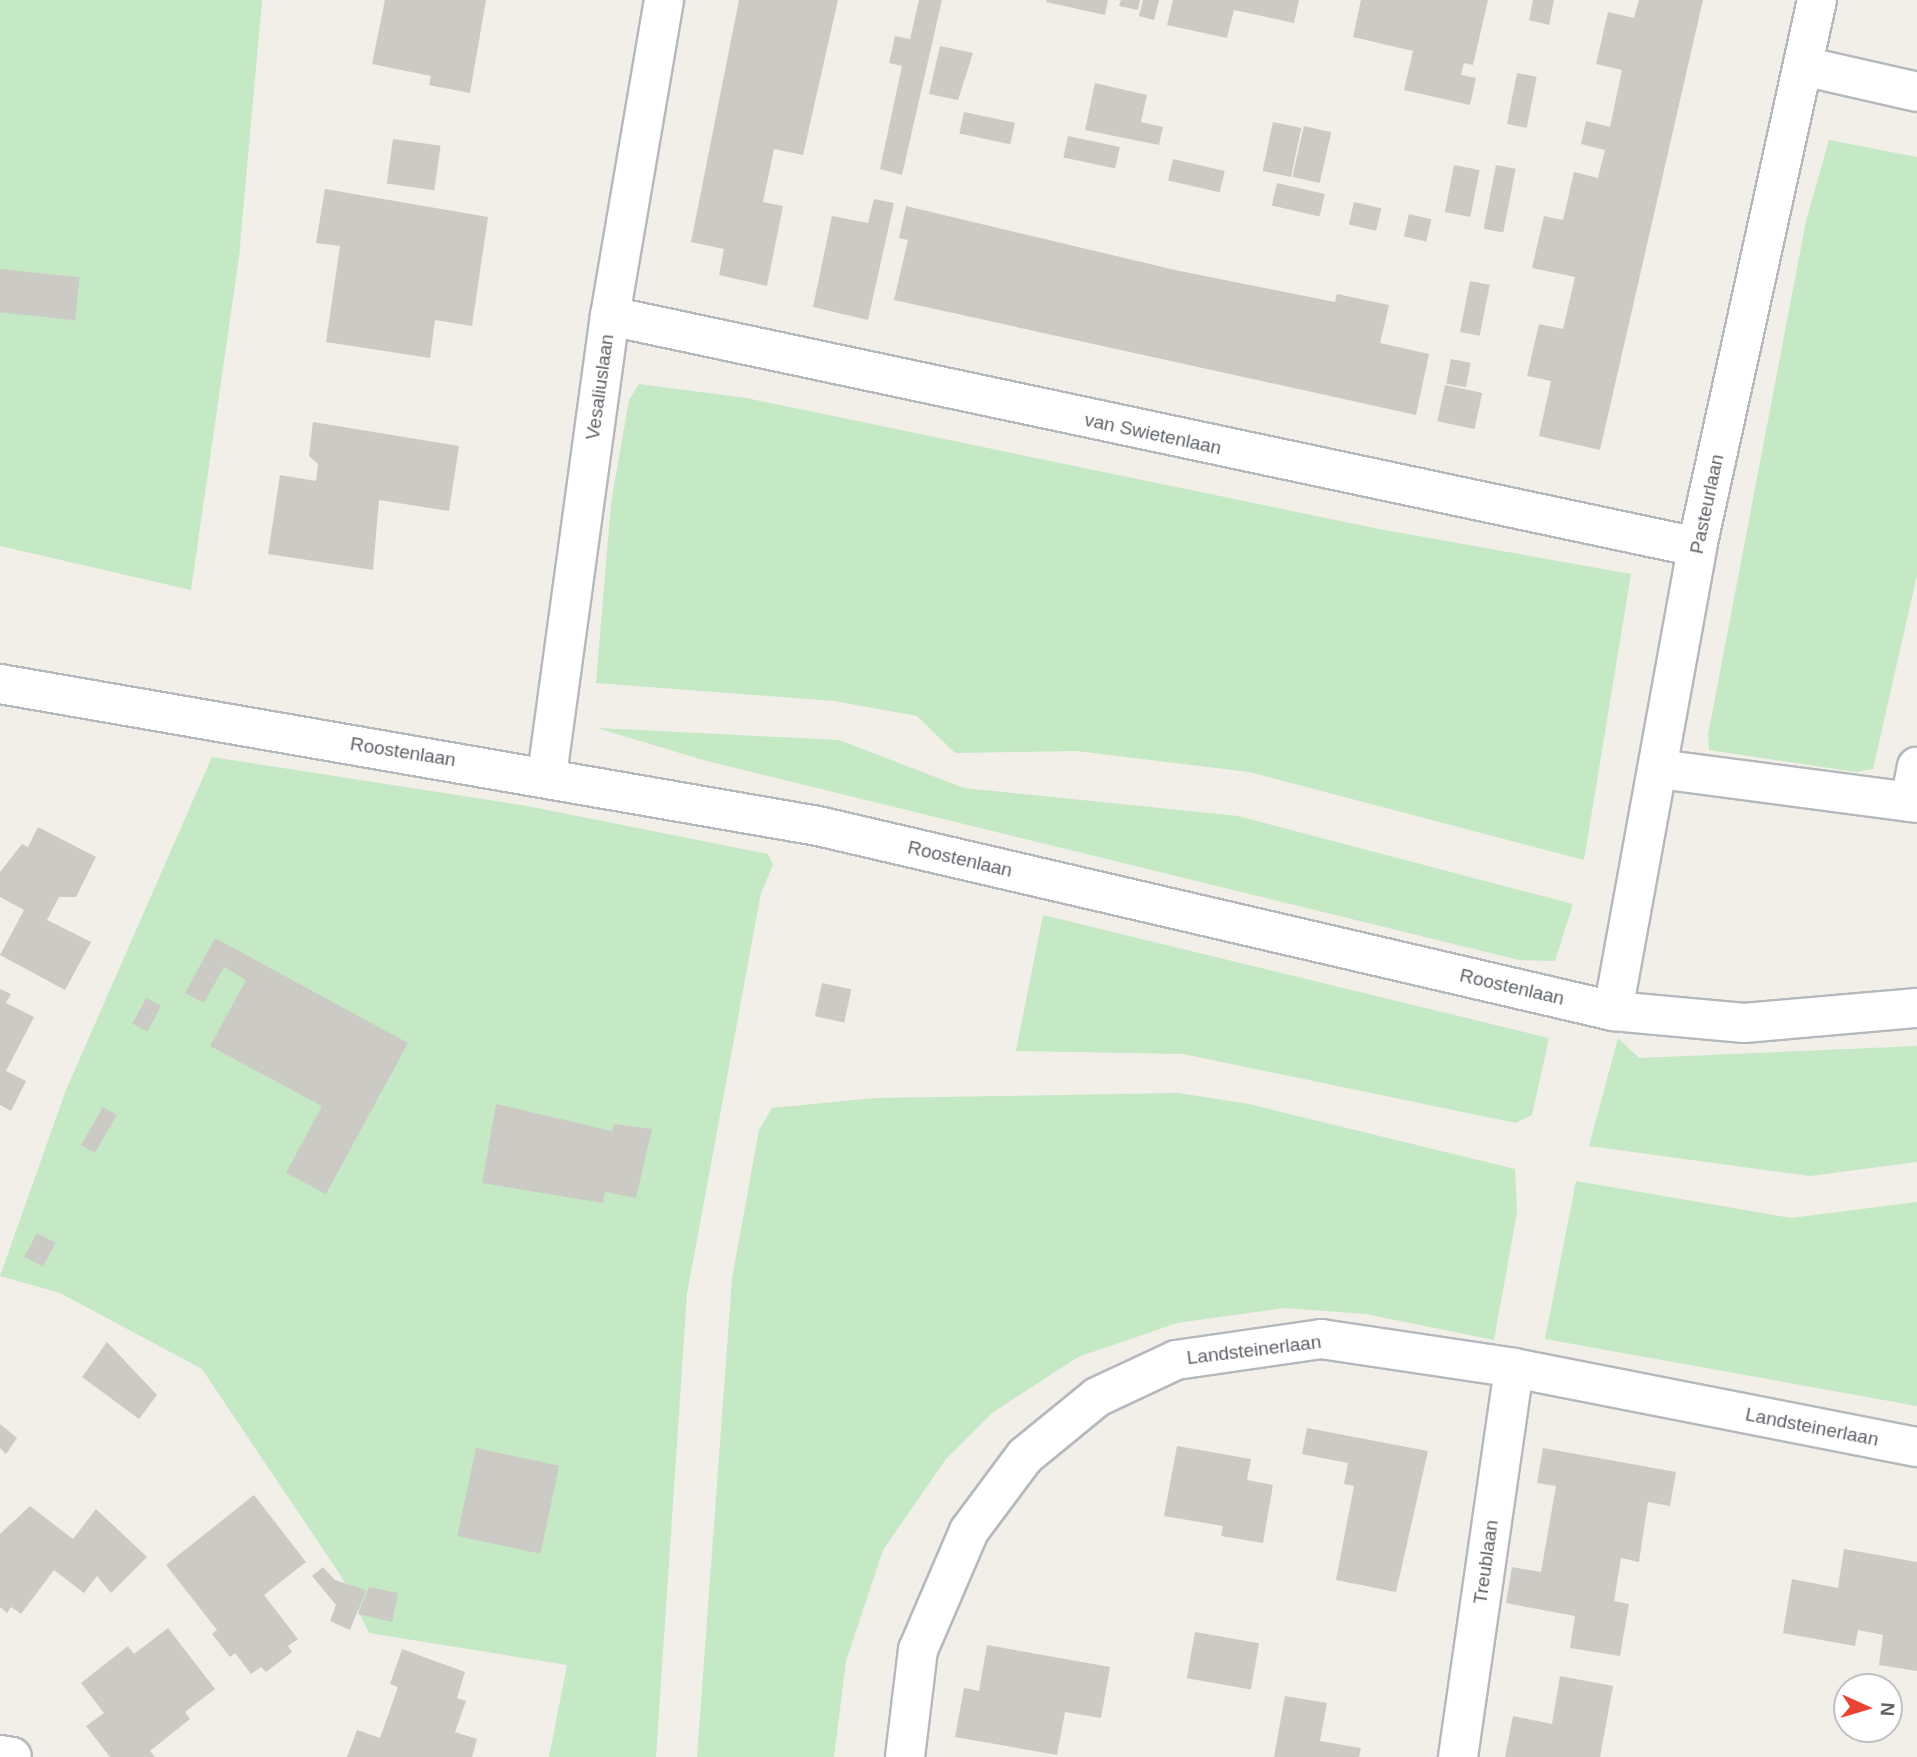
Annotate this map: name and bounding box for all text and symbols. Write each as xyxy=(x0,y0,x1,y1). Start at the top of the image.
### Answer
street label: Vesaliuslaan xyxy=(581,333,619,441)
street label: van Swietenlaan xyxy=(1082,408,1224,460)
street label: Pasteurlaan xyxy=(1685,452,1729,556)
street label: Roostenlaan xyxy=(349,732,457,772)
street label: Roostenlaan xyxy=(905,836,1015,882)
street label: Roostenlaan xyxy=(1457,964,1567,1010)
street label: Landsteinerlaan xyxy=(1186,1330,1322,1370)
street label: Landsteinerlaan xyxy=(1743,1403,1881,1451)
street label: Treublaan xyxy=(1469,1518,1503,1606)
north arrow xyxy=(1833,1673,1903,1743)
text: N xyxy=(1876,1702,1898,1717)

